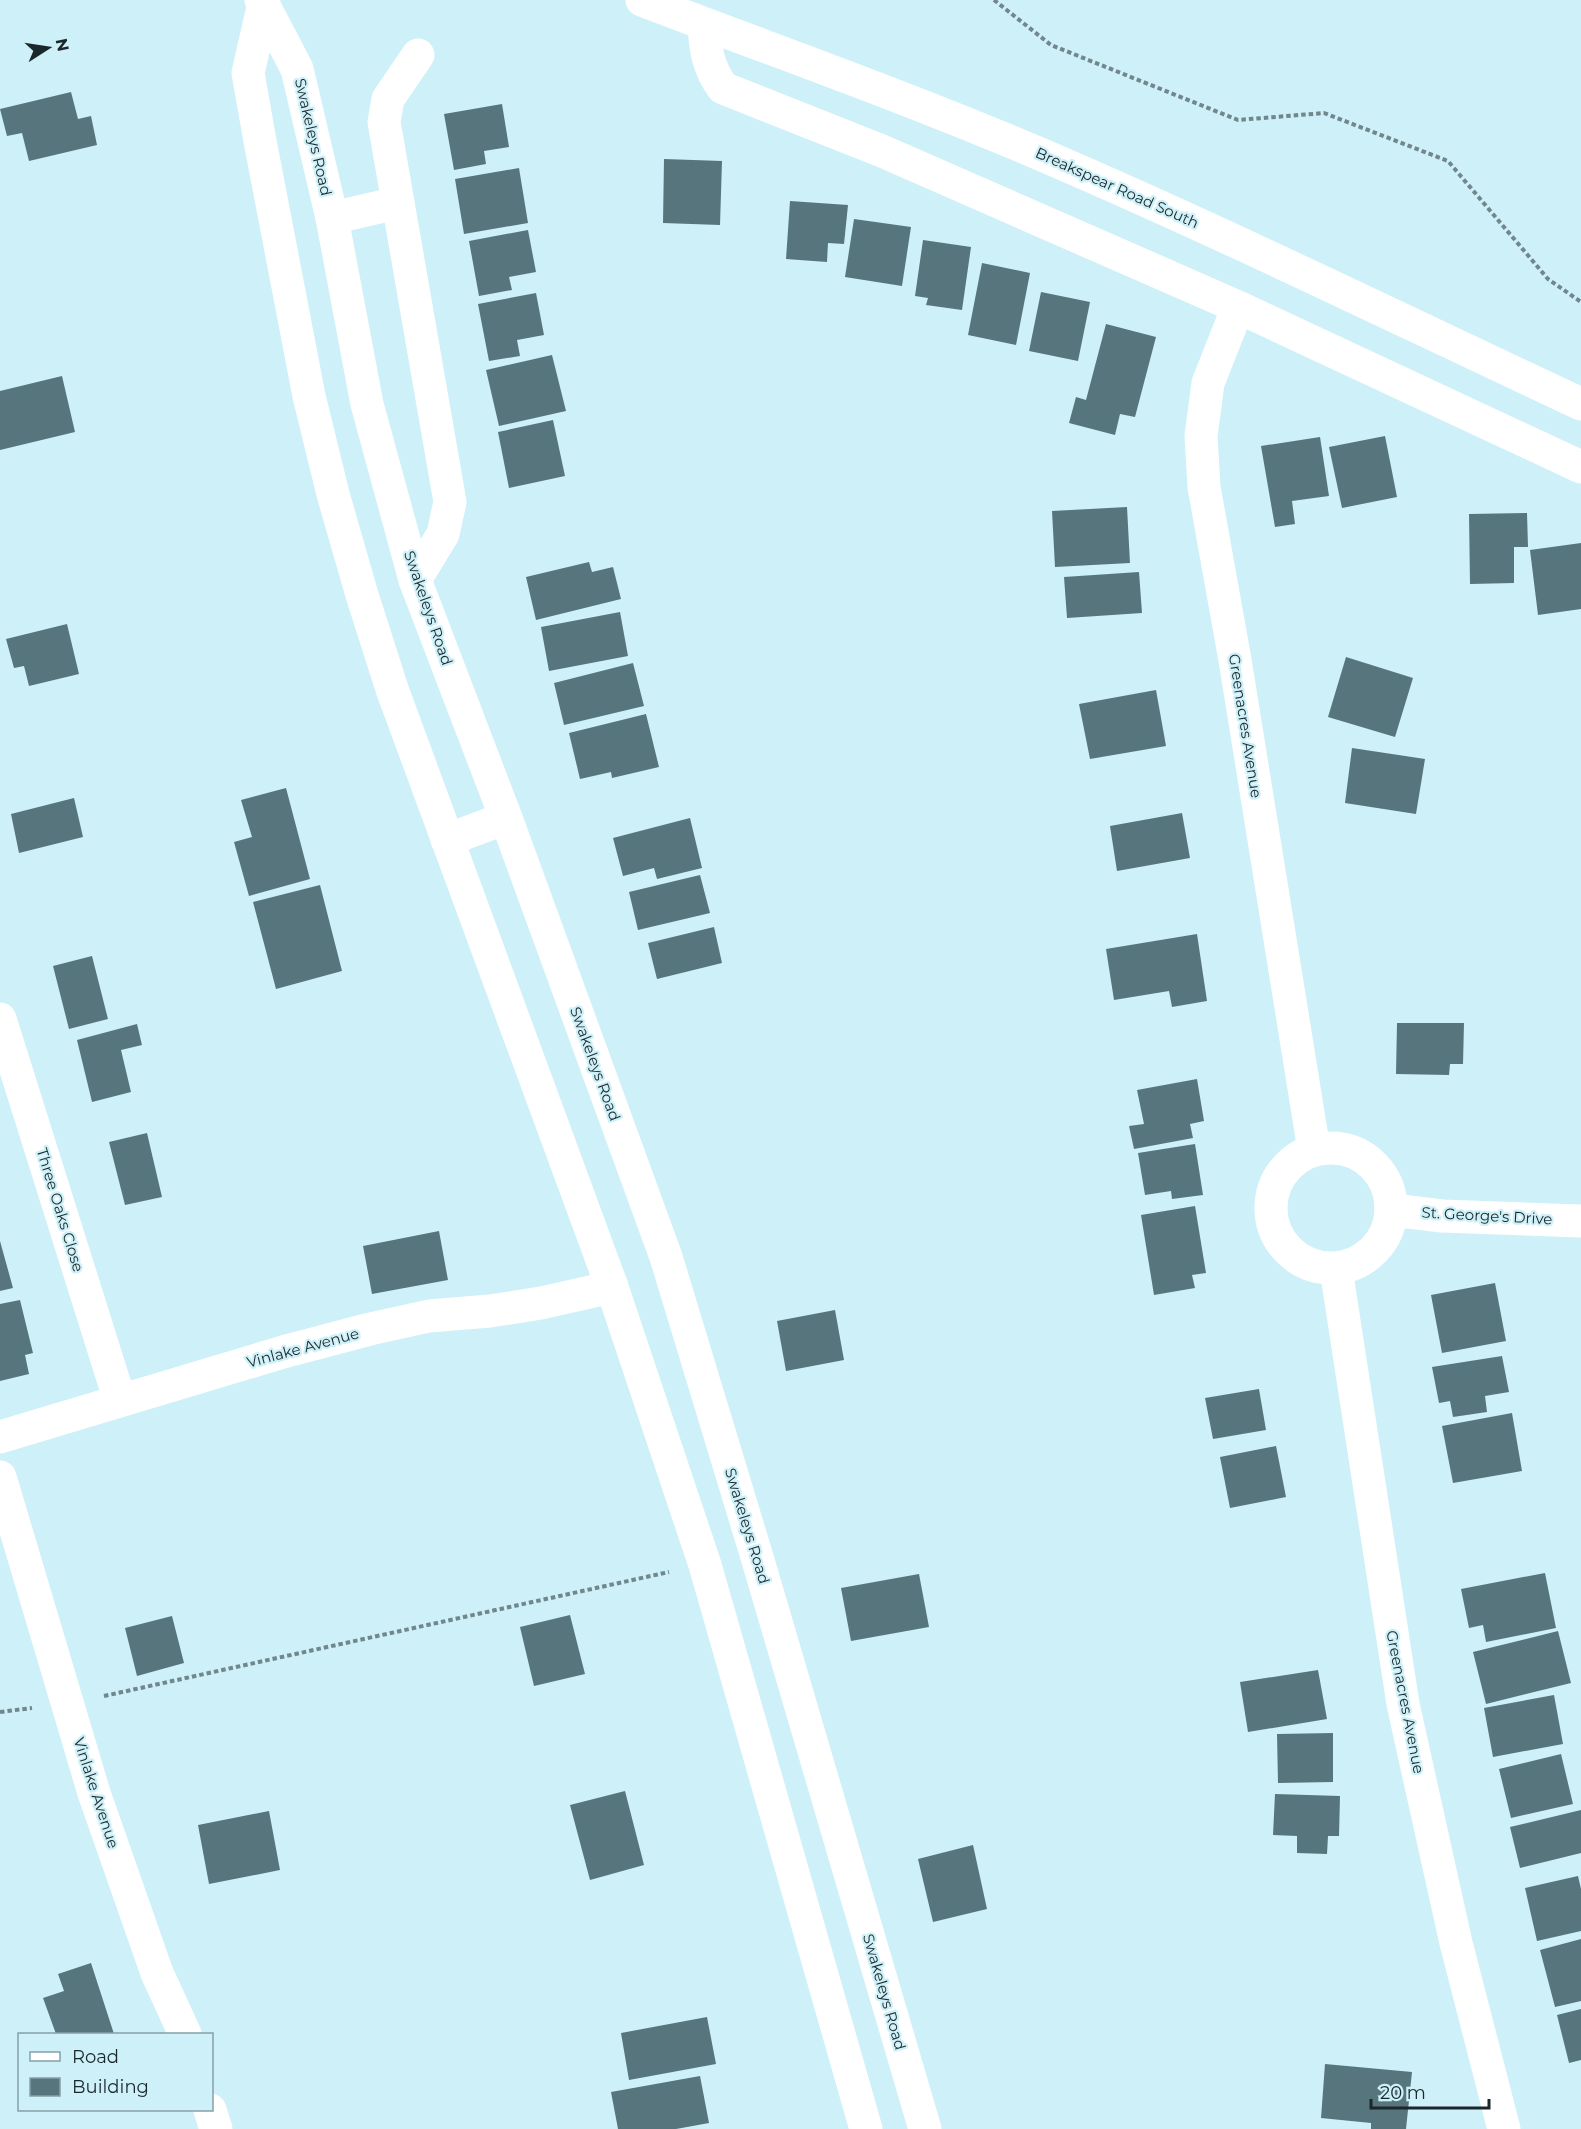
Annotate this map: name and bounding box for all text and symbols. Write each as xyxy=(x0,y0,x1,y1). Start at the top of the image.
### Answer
north arrow xyxy=(18,18,78,78)
text: N xyxy=(52,37,73,53)
street label: Swakeleys Road xyxy=(291,76,336,198)
street label: Breakspear Road South xyxy=(1033,143,1202,232)
street label: Swakeleys Road xyxy=(400,548,457,668)
street label: Greenacres Avenue xyxy=(1225,652,1266,799)
street label: Swakeleys Road xyxy=(566,1004,625,1123)
street label: Three Oaks Close xyxy=(33,1146,88,1274)
street label: St. George's Drive xyxy=(1421,1203,1553,1228)
street label: Vinlake Avenue xyxy=(245,1323,361,1372)
street label: Swakeleys Road xyxy=(721,1466,774,1586)
street label: Greenacres Avenue xyxy=(1382,1629,1429,1775)
street label: Vinlake Avenue xyxy=(70,1735,123,1851)
street label: Swakeleys Road xyxy=(859,1932,910,2052)
legend xyxy=(18,2033,213,2111)
text: Road xyxy=(72,2046,119,2068)
scale bar xyxy=(1371,2072,1490,2110)
text: Building xyxy=(72,2076,149,2098)
text: 20 m xyxy=(1380,2082,1426,2104)

